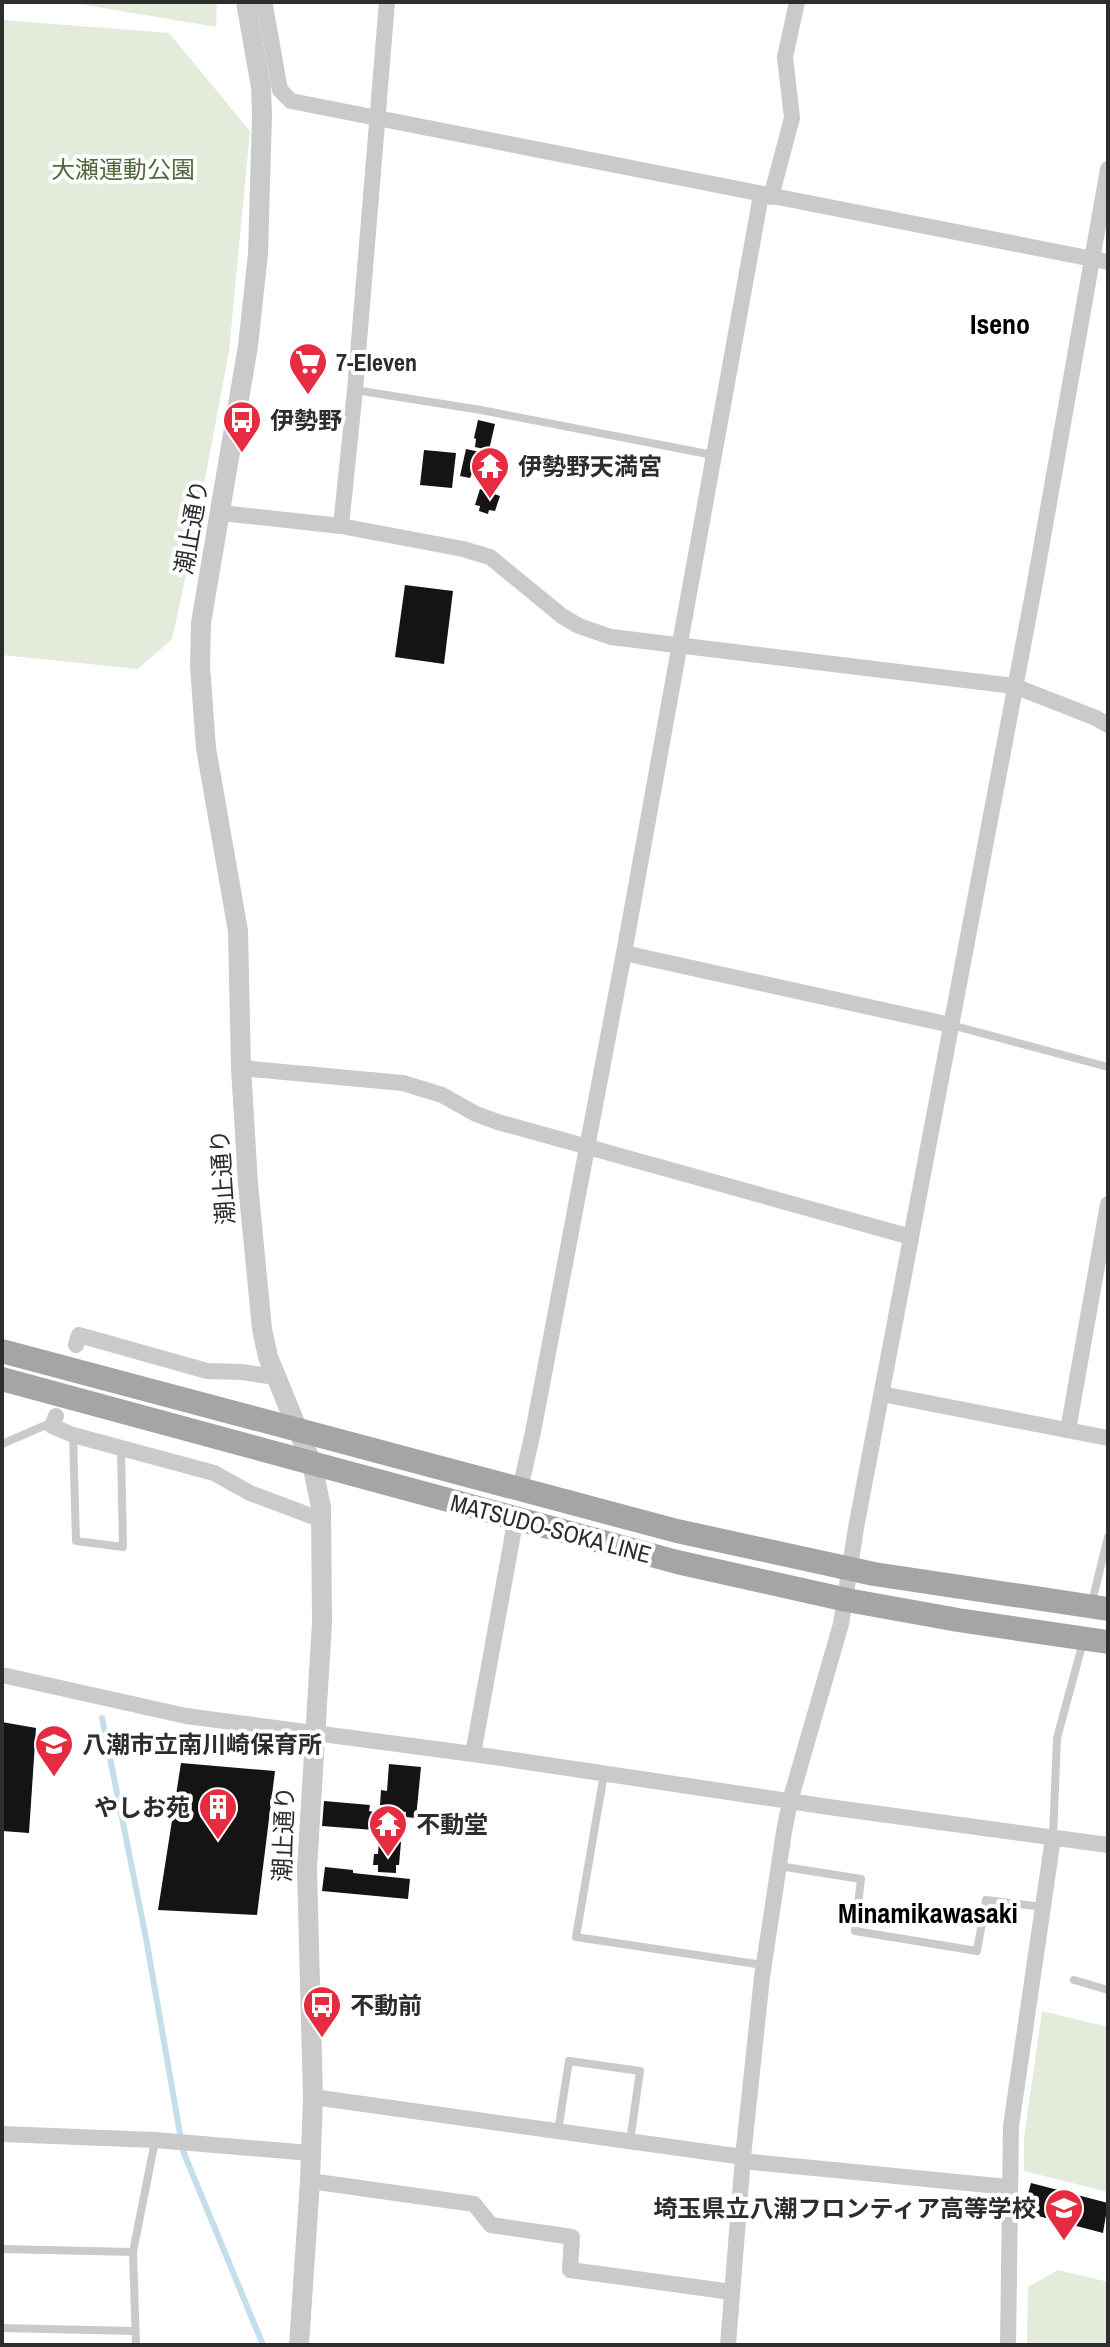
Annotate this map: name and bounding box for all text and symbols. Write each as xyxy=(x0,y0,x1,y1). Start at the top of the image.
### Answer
park label: 大瀬運動公園 xyxy=(51,153,195,185)
district label: Iseno xyxy=(970,305,1030,343)
supermarket icon: 7-Eleven xyxy=(287,341,329,396)
place label: 7-Eleven xyxy=(336,346,417,378)
bus stop icon: 伊勢野 xyxy=(221,399,263,454)
place label: 伊勢野 xyxy=(270,404,342,436)
temple icon: 伊勢野天満宮 xyxy=(469,445,511,500)
place label: 伊勢野天満宮 xyxy=(518,450,662,482)
street label: 潮止通り xyxy=(167,477,215,577)
street label: 潮止通り xyxy=(203,1128,241,1226)
street label: MATSUDO-SOKA LINE xyxy=(447,1486,655,1570)
school or university icon: 八潮市立南川崎保育所 xyxy=(33,1723,75,1778)
place label: 八潮市立南川崎保育所 xyxy=(82,1728,322,1760)
street label: 潮止通り xyxy=(265,1785,301,1883)
building icon: やしお苑 xyxy=(197,1786,239,1841)
place label: やしお苑 xyxy=(94,1791,190,1823)
temple icon: 不動堂 xyxy=(367,1803,409,1858)
place label: 不動堂 xyxy=(416,1808,488,1840)
district label: Minamikawasaki xyxy=(838,1894,1018,1932)
bus stop icon: 不動前 xyxy=(301,1984,343,2039)
place label: 不動前 xyxy=(350,1989,422,2021)
school or university icon: 埼玉県立八潮フロンティア高等学校 xyxy=(1043,2187,1085,2242)
place label: 埼玉県立八潮フロンティア高等学校 xyxy=(653,2192,1036,2224)

